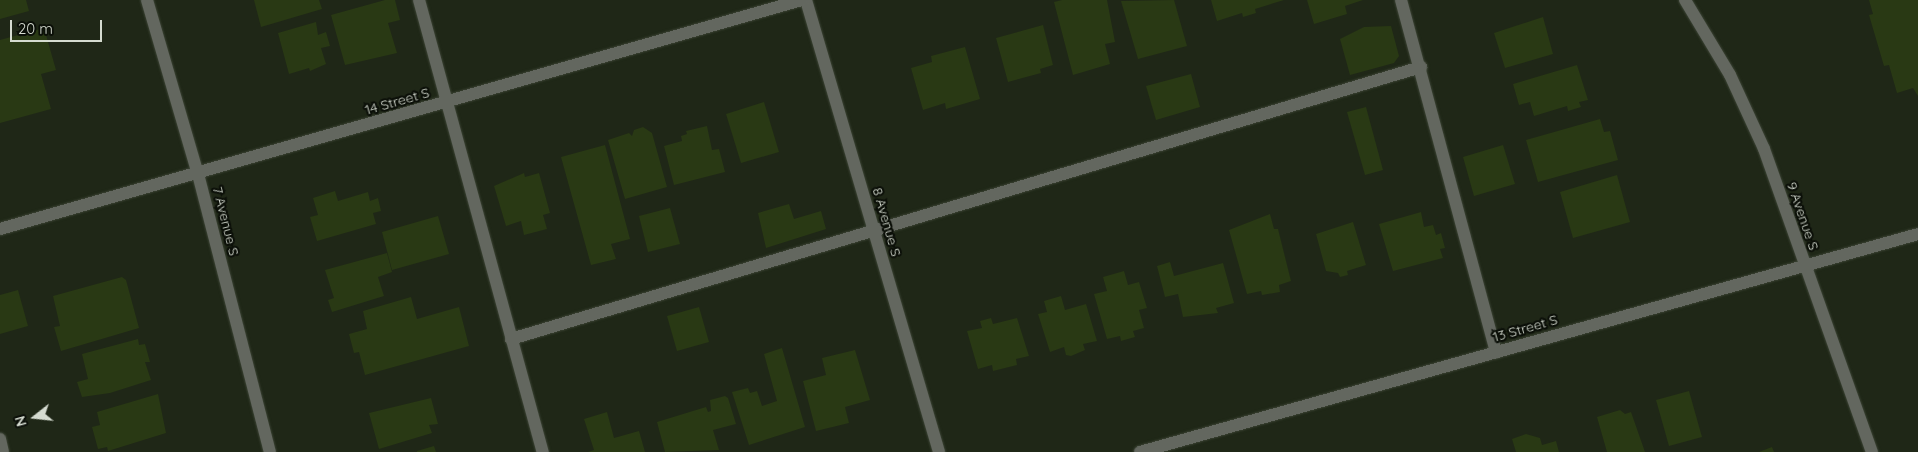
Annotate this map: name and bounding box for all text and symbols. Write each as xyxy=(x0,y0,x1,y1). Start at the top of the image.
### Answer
scale bar xyxy=(12,10,105,42)
text: 20 m xyxy=(18,19,53,38)
street label: 14 Street S xyxy=(363,84,431,118)
street label: 9 Avenue S xyxy=(1783,180,1823,252)
street label: 7 Avenue S xyxy=(209,185,243,257)
street label: 8 Avenue S xyxy=(869,186,905,258)
street label: 13 Street S xyxy=(1491,311,1559,345)
north arrow xyxy=(10,392,60,442)
text: N xyxy=(11,414,31,429)

